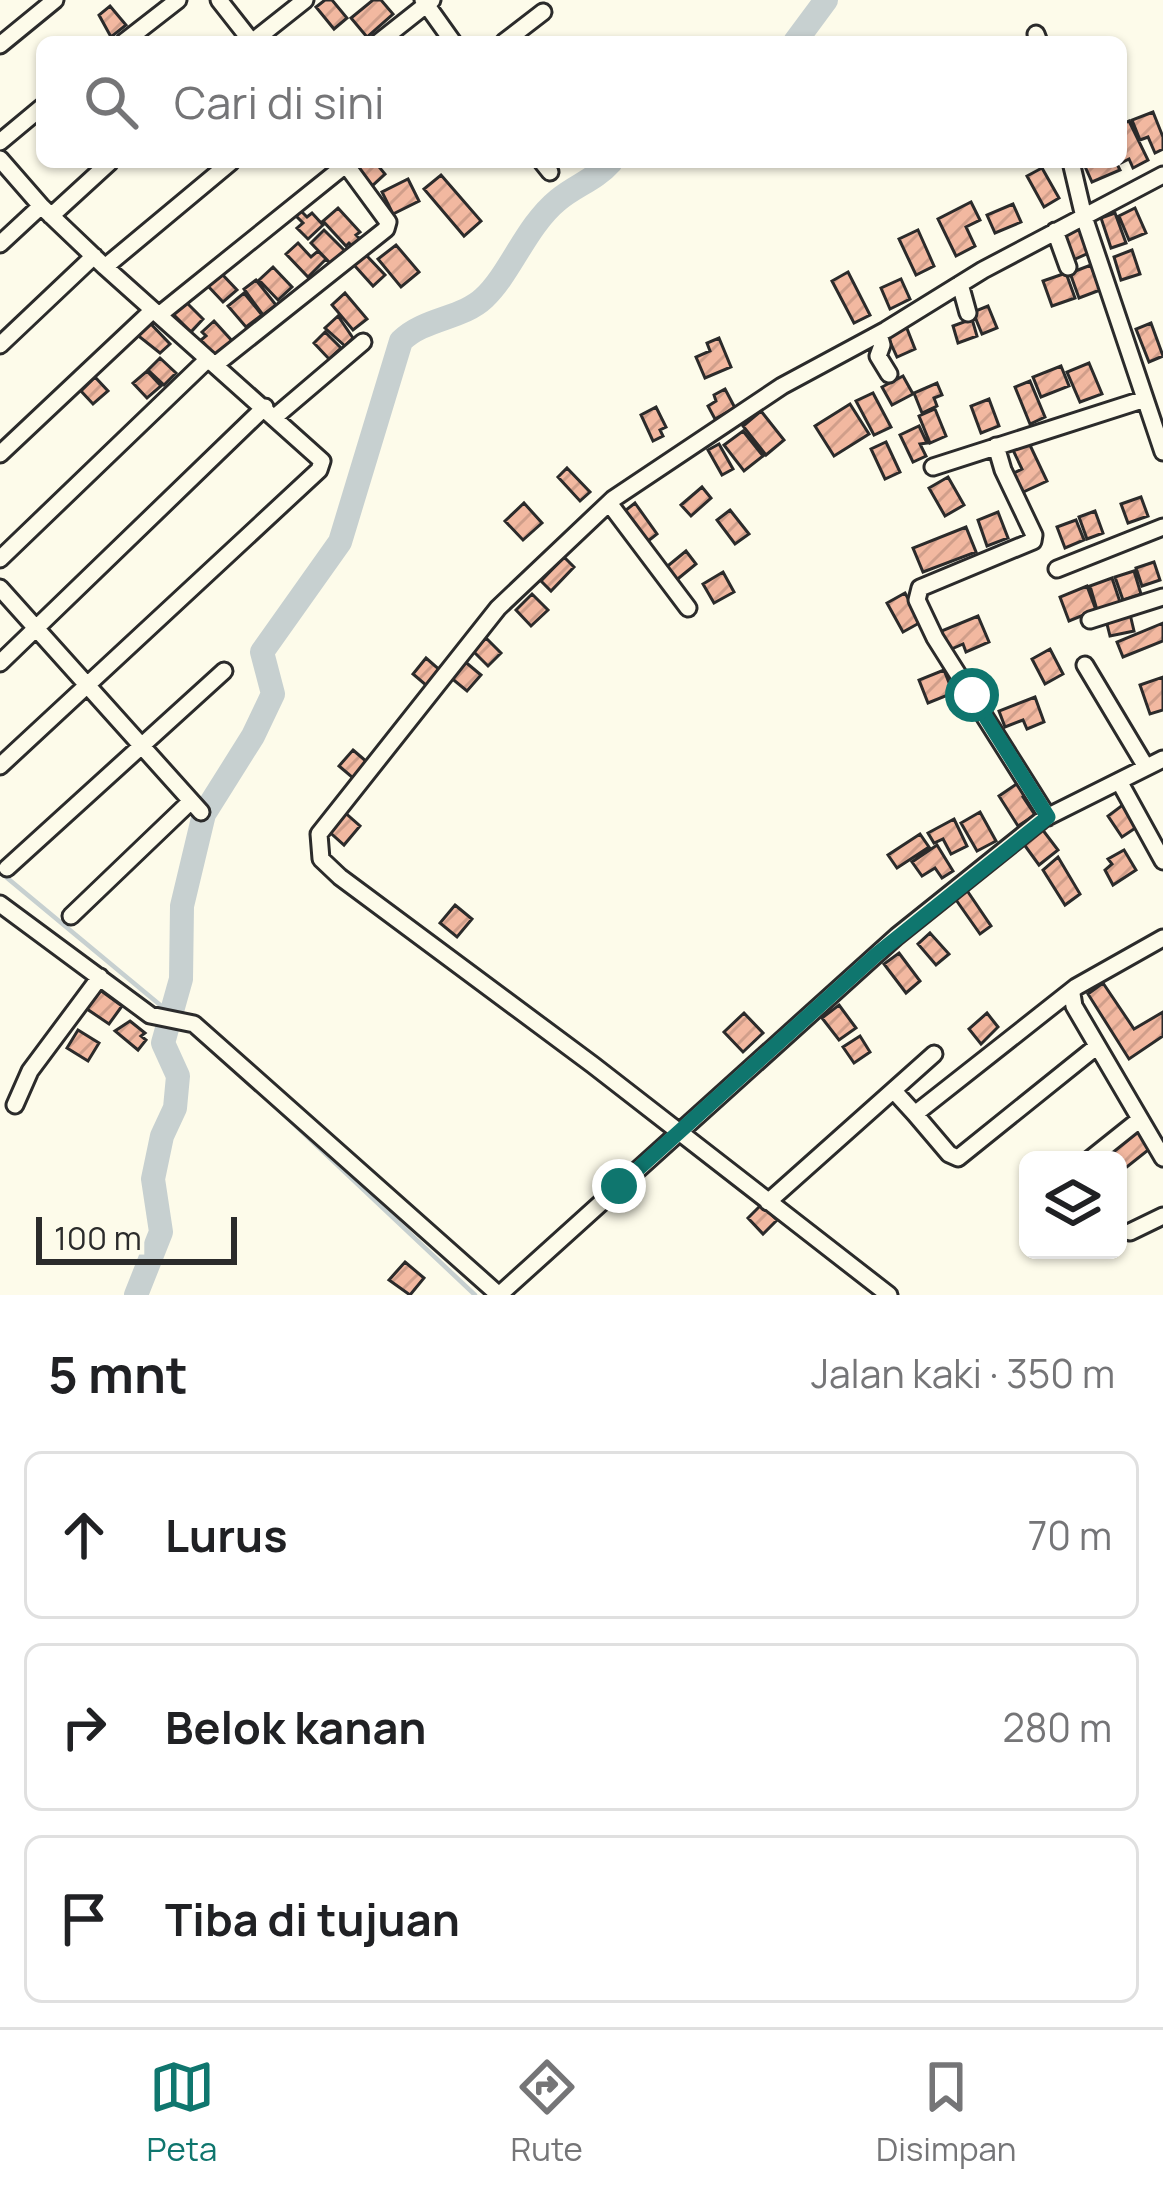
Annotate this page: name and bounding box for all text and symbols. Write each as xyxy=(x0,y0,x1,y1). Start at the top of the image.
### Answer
search box xyxy=(36,36,1127,168)
icon: search xyxy=(78,69,144,135)
text: Cari di sini xyxy=(174,71,384,133)
route start xyxy=(945,668,999,722)
map controls xyxy=(1019,1151,1127,1259)
button: layers xyxy=(1019,1151,1127,1259)
route end xyxy=(592,1159,646,1213)
scale bar xyxy=(36,1211,237,1264)
text: 100 m xyxy=(54,1215,142,1260)
text: 5 mnt xyxy=(48,1339,188,1408)
text: Jalan kaki · 350 m xyxy=(811,1346,1115,1400)
icon: ahead xyxy=(51,1502,117,1568)
text: Lurus xyxy=(165,1504,288,1566)
text: 70 m xyxy=(1028,1508,1112,1562)
icon: right xyxy=(51,1694,117,1760)
text: Belok kanan xyxy=(165,1696,426,1758)
text: 280 m xyxy=(1002,1700,1112,1754)
icon: arrive xyxy=(51,1886,117,1952)
text: Tiba di tujuan xyxy=(165,1888,460,1950)
tab: Peta xyxy=(147,2054,217,2171)
tab: Rute xyxy=(511,2054,583,2171)
tab: Disimpan xyxy=(876,2054,1016,2171)

